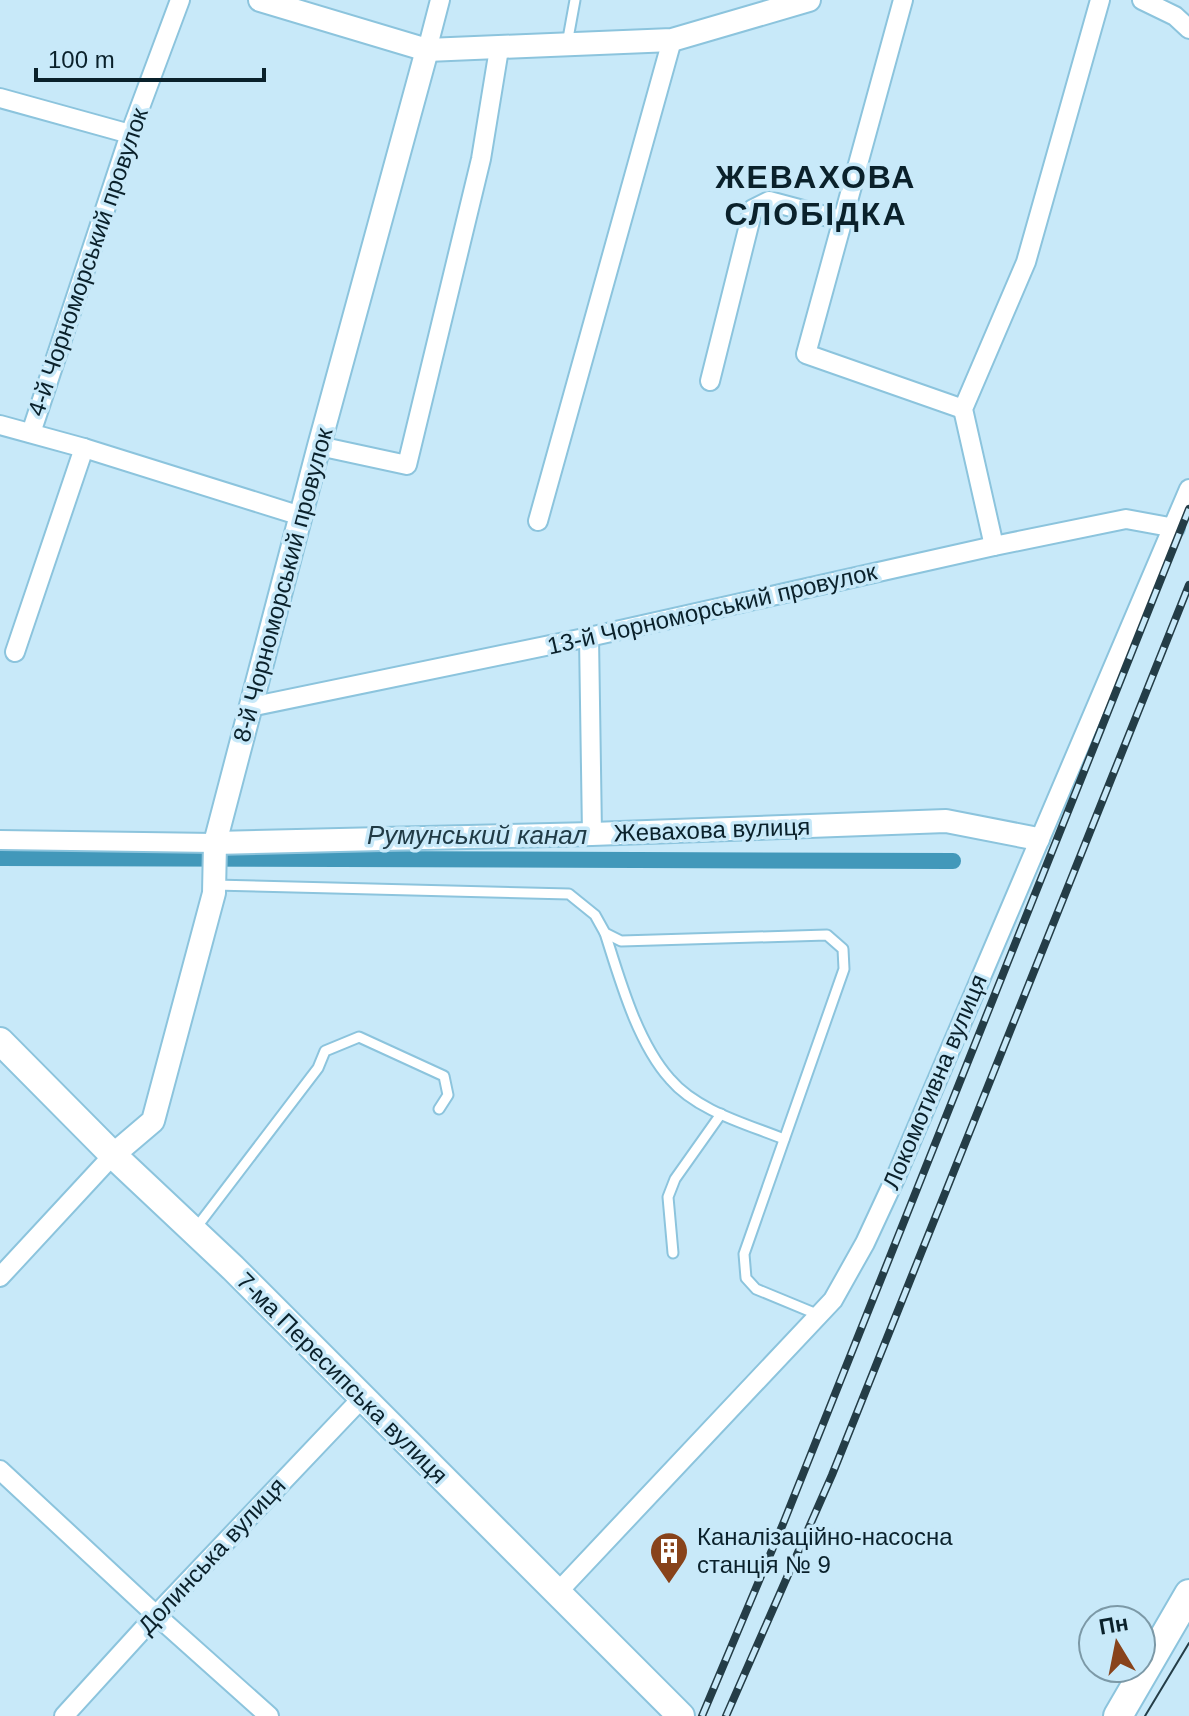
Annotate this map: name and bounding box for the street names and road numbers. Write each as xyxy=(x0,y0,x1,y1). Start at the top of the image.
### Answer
street label: 4-й Чорноморський провулок xyxy=(22,104,153,419)
street label: 8-й Чорноморський провулок xyxy=(228,424,338,745)
street label: 13-й Чорноморський провулок xyxy=(545,557,880,660)
street label: Жевахова вулиця xyxy=(613,813,811,846)
street label: Локомотивна вулиця xyxy=(877,970,992,1193)
street label: 7-ма Пересипська вулиця xyxy=(231,1267,453,1489)
street label: Долинська вулиця xyxy=(132,1472,291,1639)

